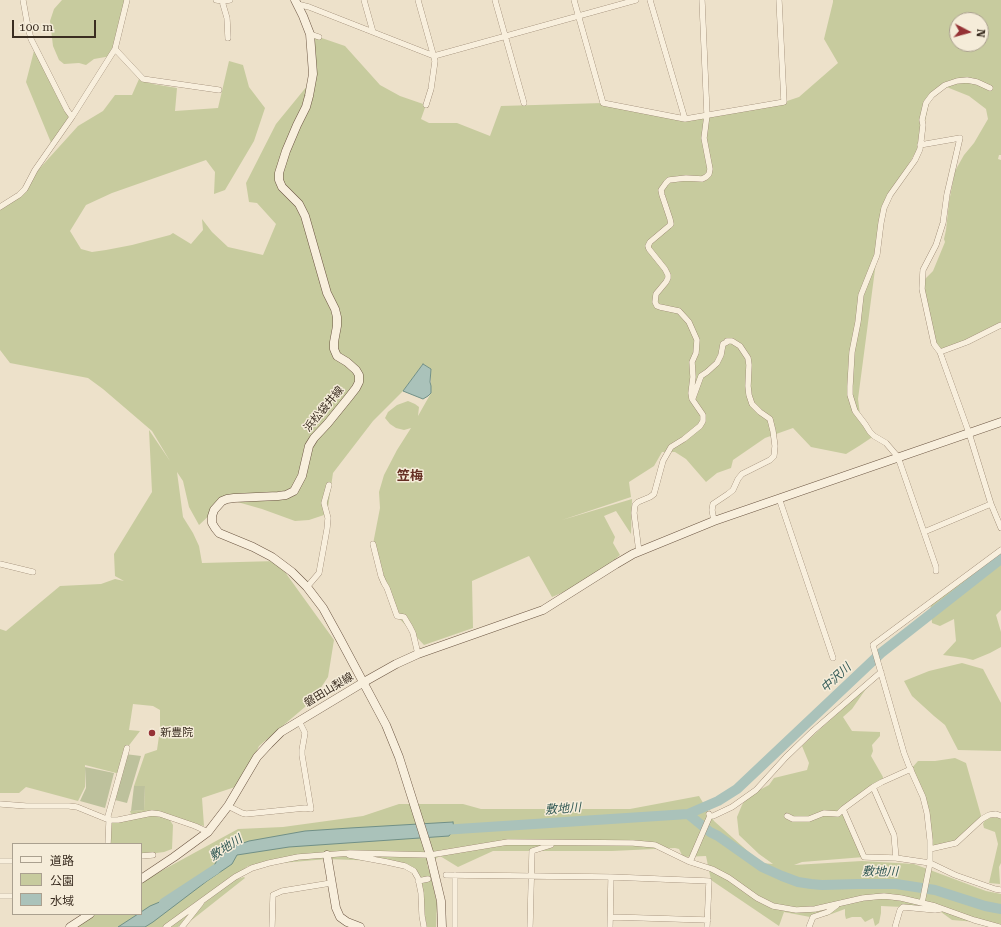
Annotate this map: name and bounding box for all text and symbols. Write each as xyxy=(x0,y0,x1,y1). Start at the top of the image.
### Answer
scale bar xyxy=(14,12,98,38)
north arrow xyxy=(949,12,989,52)
text: 100 m xyxy=(19,20,53,34)
text: N xyxy=(974,28,987,38)
street label: 浜松袋井線 xyxy=(301,384,347,434)
district label: 笠梅 xyxy=(397,468,423,484)
water label: 中沢川 xyxy=(818,660,854,696)
street label: 磐田山梨線 xyxy=(302,670,356,710)
place label: 新豊院 xyxy=(160,726,193,740)
marker: 新豊院 xyxy=(147,728,157,738)
water label: 敷地川 xyxy=(545,801,581,817)
water label: 敷地川 xyxy=(207,832,245,864)
legend xyxy=(12,843,142,915)
text: 道路 xyxy=(50,854,74,868)
water label: 敷地川 xyxy=(862,864,898,880)
text: 公園 xyxy=(50,874,74,888)
text: 水域 xyxy=(50,894,74,908)

